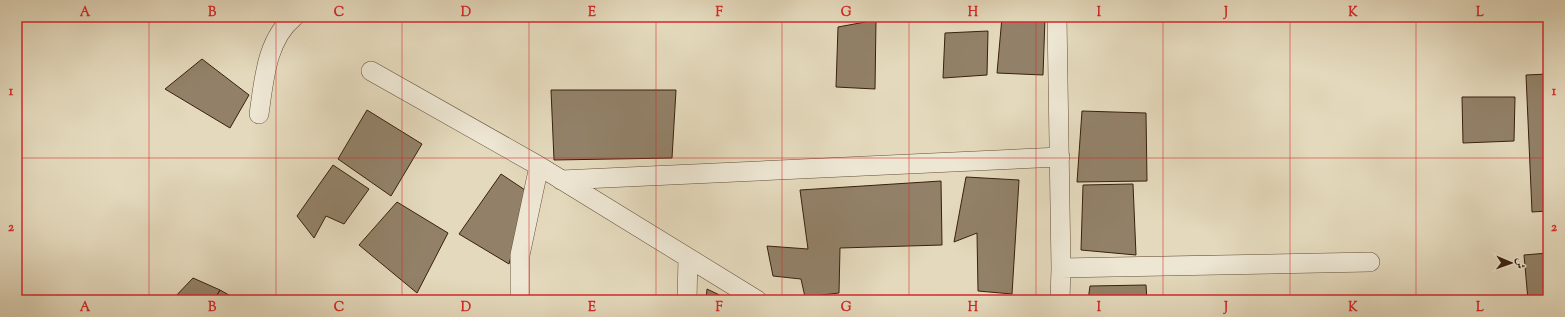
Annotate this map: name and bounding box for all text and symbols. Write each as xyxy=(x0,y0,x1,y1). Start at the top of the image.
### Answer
text: A xyxy=(80,4,91,22)
text: B xyxy=(208,4,217,22)
text: C xyxy=(334,4,344,22)
text: D xyxy=(461,4,471,22)
text: E xyxy=(588,4,596,22)
text: F xyxy=(715,4,723,22)
text: G xyxy=(841,4,852,22)
text: H xyxy=(968,4,979,22)
text: I xyxy=(1097,4,1102,22)
text: J xyxy=(1223,4,1228,22)
text: K xyxy=(1348,4,1358,22)
text: L xyxy=(1476,4,1484,22)
text: 1 xyxy=(9,83,14,101)
text: 1 xyxy=(1552,83,1557,101)
text: 2 xyxy=(8,219,15,237)
text: 2 xyxy=(1551,219,1558,237)
north arrow xyxy=(1491,243,1531,283)
text: ش xyxy=(1512,258,1528,269)
text: A xyxy=(80,299,91,317)
text: B xyxy=(208,299,217,317)
text: C xyxy=(334,299,344,317)
text: D xyxy=(461,299,471,317)
text: E xyxy=(588,299,596,317)
text: F xyxy=(715,299,723,317)
text: G xyxy=(841,299,852,317)
text: H xyxy=(968,299,979,317)
text: I xyxy=(1097,299,1102,317)
text: J xyxy=(1223,299,1228,317)
text: K xyxy=(1348,299,1358,317)
text: L xyxy=(1476,299,1484,317)

